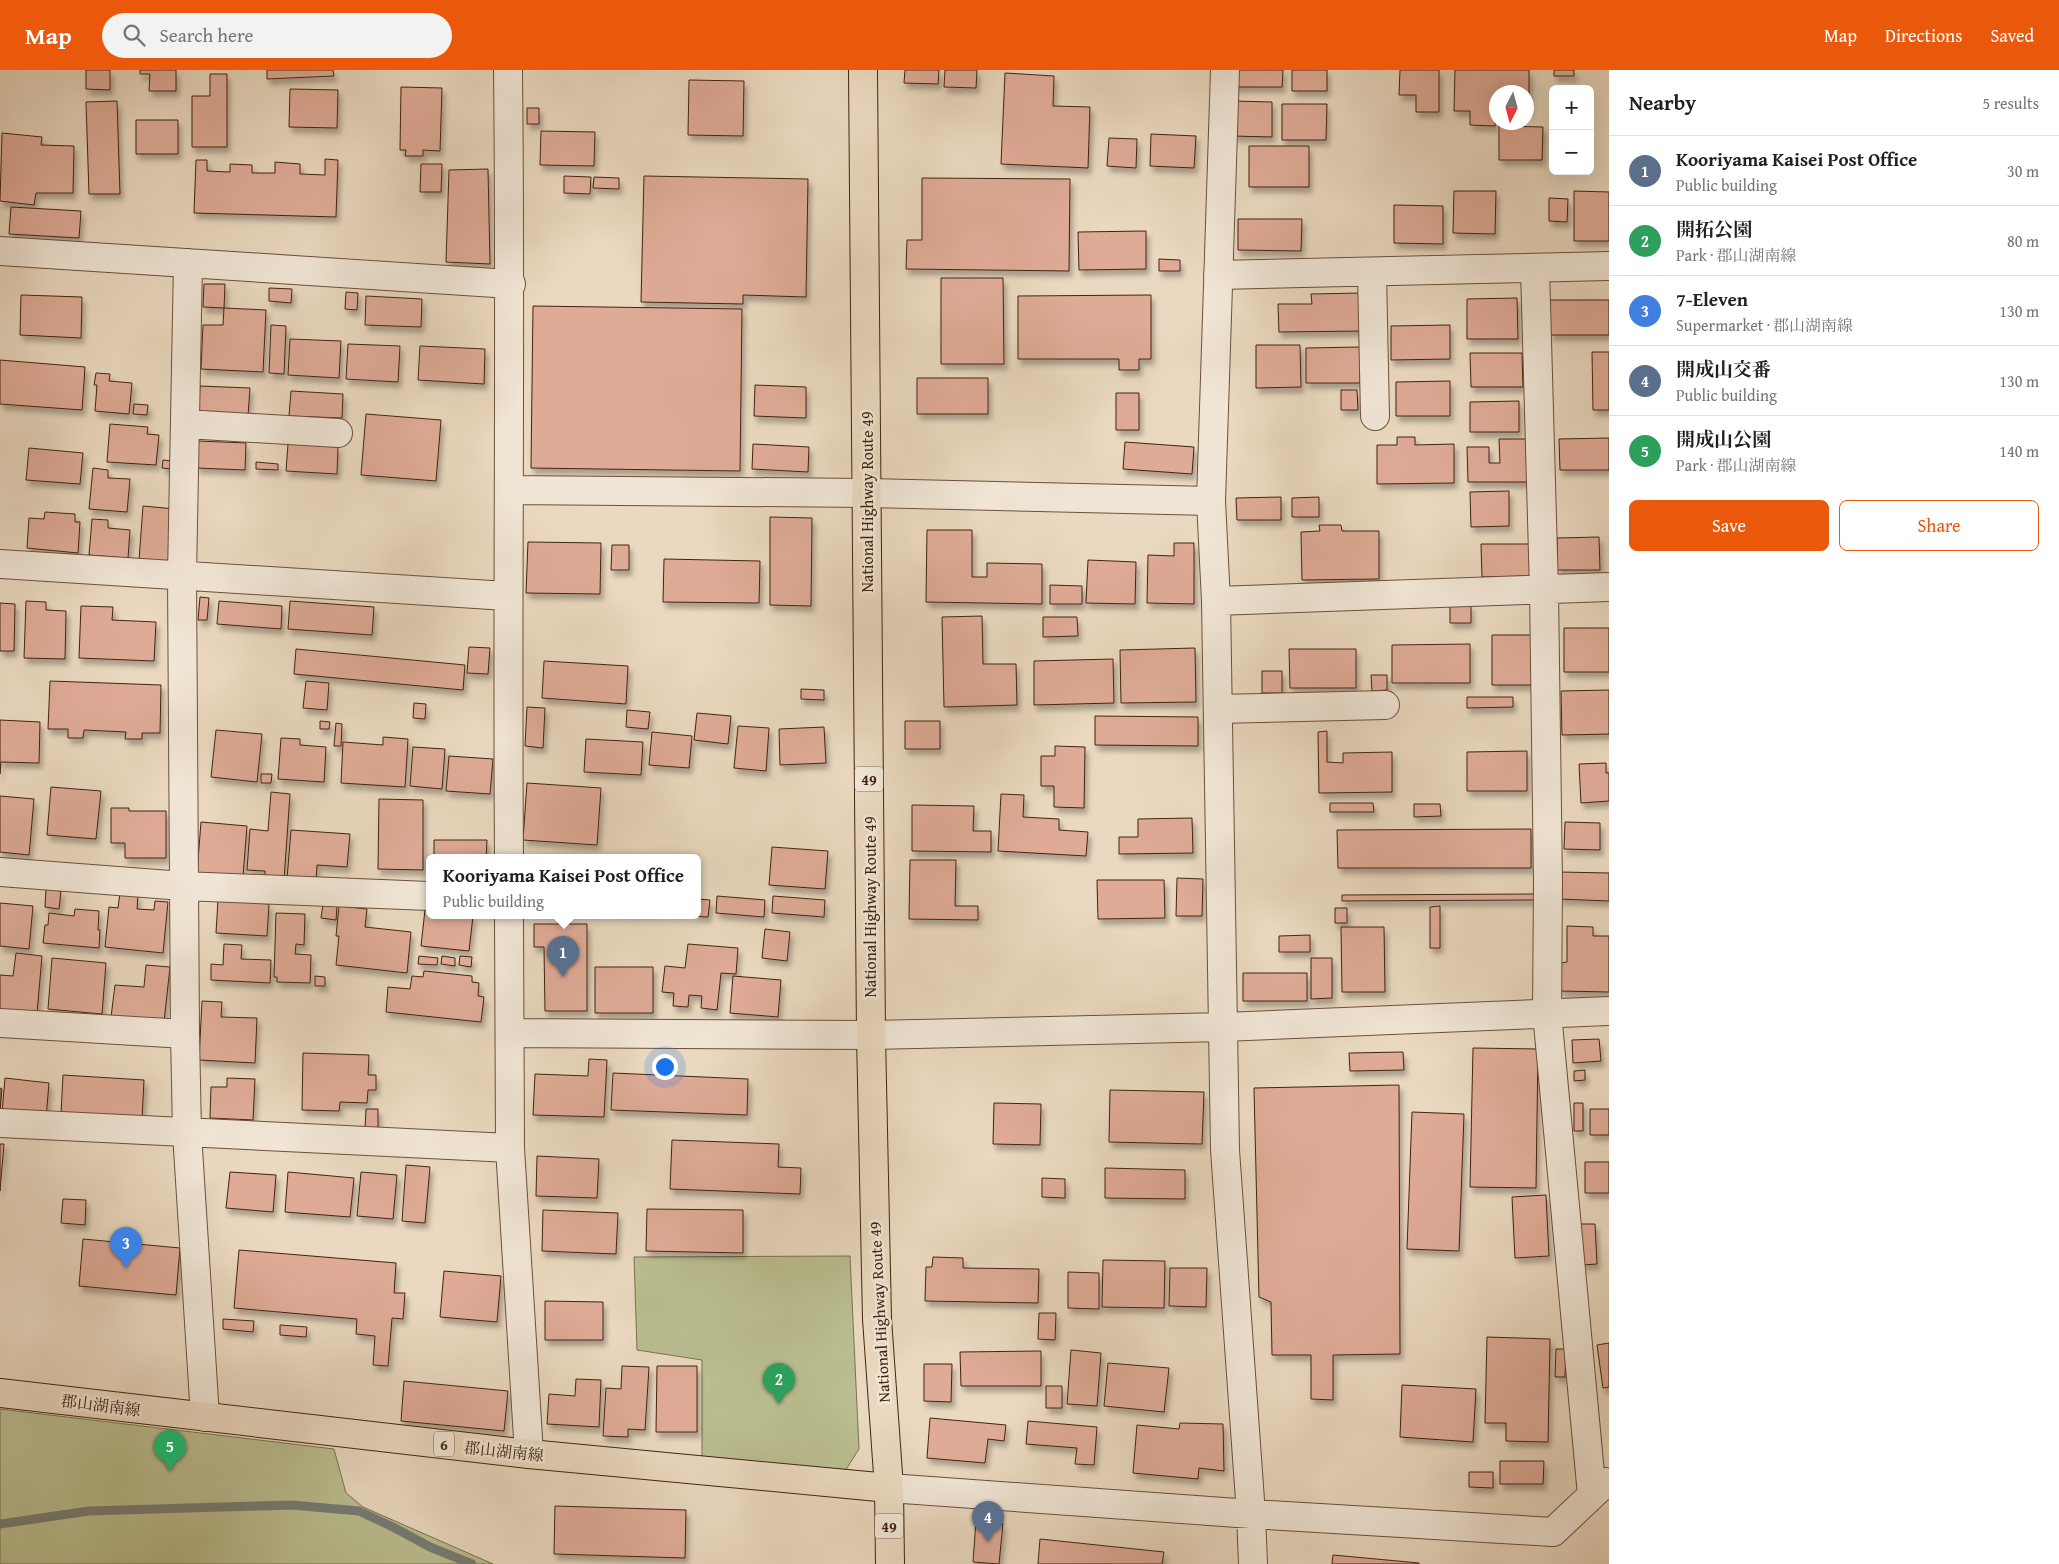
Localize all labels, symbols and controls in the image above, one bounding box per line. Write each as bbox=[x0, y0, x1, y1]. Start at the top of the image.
search box bbox=[102, 13, 452, 58]
text: Map bbox=[25, 18, 72, 53]
icon: search bbox=[120, 21, 148, 49]
text: Search here bbox=[160, 21, 253, 49]
text: Map bbox=[1824, 22, 1857, 49]
text: Directions bbox=[1885, 22, 1962, 49]
text: Saved bbox=[1990, 22, 2034, 49]
north arrow bbox=[1489, 85, 1534, 130]
map controls bbox=[1549, 85, 1594, 175]
button: + bbox=[1549, 85, 1594, 130]
text: Nearby bbox=[1629, 87, 1696, 118]
text: 5 results bbox=[1982, 91, 2039, 115]
button: − bbox=[1549, 130, 1594, 175]
text: Kooriyama Kaisei Post Office bbox=[1676, 145, 1917, 173]
text: 1 bbox=[1641, 159, 1649, 183]
text: 30 m bbox=[2007, 159, 2039, 183]
text: Public building bbox=[1676, 173, 1777, 197]
text: 開拓公園 bbox=[1676, 215, 1752, 243]
text: 2 bbox=[1641, 229, 1649, 253]
text: 80 m bbox=[2007, 229, 2039, 253]
text: Park · 郡山湖南線 bbox=[1676, 243, 1797, 267]
text: 7-Eleven bbox=[1676, 285, 1748, 313]
text: 3 bbox=[1641, 299, 1649, 323]
text: 130 m bbox=[1999, 299, 2039, 323]
text: Supermarket · 郡山湖南線 bbox=[1676, 313, 1853, 337]
text: 開成山交番 bbox=[1676, 355, 1771, 383]
text: 4 bbox=[1641, 369, 1649, 393]
text: 130 m bbox=[1999, 369, 2039, 393]
text: Public building bbox=[1676, 383, 1777, 407]
street label: National Highway Route 49 bbox=[855, 411, 879, 593]
text: 開成山公園 bbox=[1676, 425, 1771, 453]
text: 5 bbox=[1641, 439, 1649, 463]
text: 140 m bbox=[1999, 439, 2039, 463]
text: Park · 郡山湖南線 bbox=[1676, 453, 1797, 477]
button: Save bbox=[1629, 500, 1829, 551]
button: Share bbox=[1839, 500, 2039, 551]
road number: 49 bbox=[855, 766, 883, 792]
street label: National Highway Route 49 bbox=[858, 816, 882, 998]
popup bbox=[426, 854, 701, 919]
text: Kooriyama Kaisei Post Office bbox=[443, 861, 684, 889]
text: Public building bbox=[443, 889, 544, 913]
pin: 1 bbox=[547, 936, 579, 977]
your location bbox=[652, 1054, 678, 1080]
street label: National Highway Route 49 bbox=[862, 1221, 896, 1403]
pin: 3 bbox=[110, 1227, 142, 1268]
pin: 2 bbox=[763, 1363, 795, 1404]
street label: 郡山湖南線 bbox=[60, 1388, 142, 1422]
pin: 5 bbox=[154, 1430, 186, 1471]
road number: 6 bbox=[434, 1432, 454, 1456]
street label: 郡山湖南線 bbox=[463, 1435, 545, 1467]
pin: 4 bbox=[972, 1501, 1004, 1542]
road number: 49 bbox=[875, 1514, 903, 1538]

